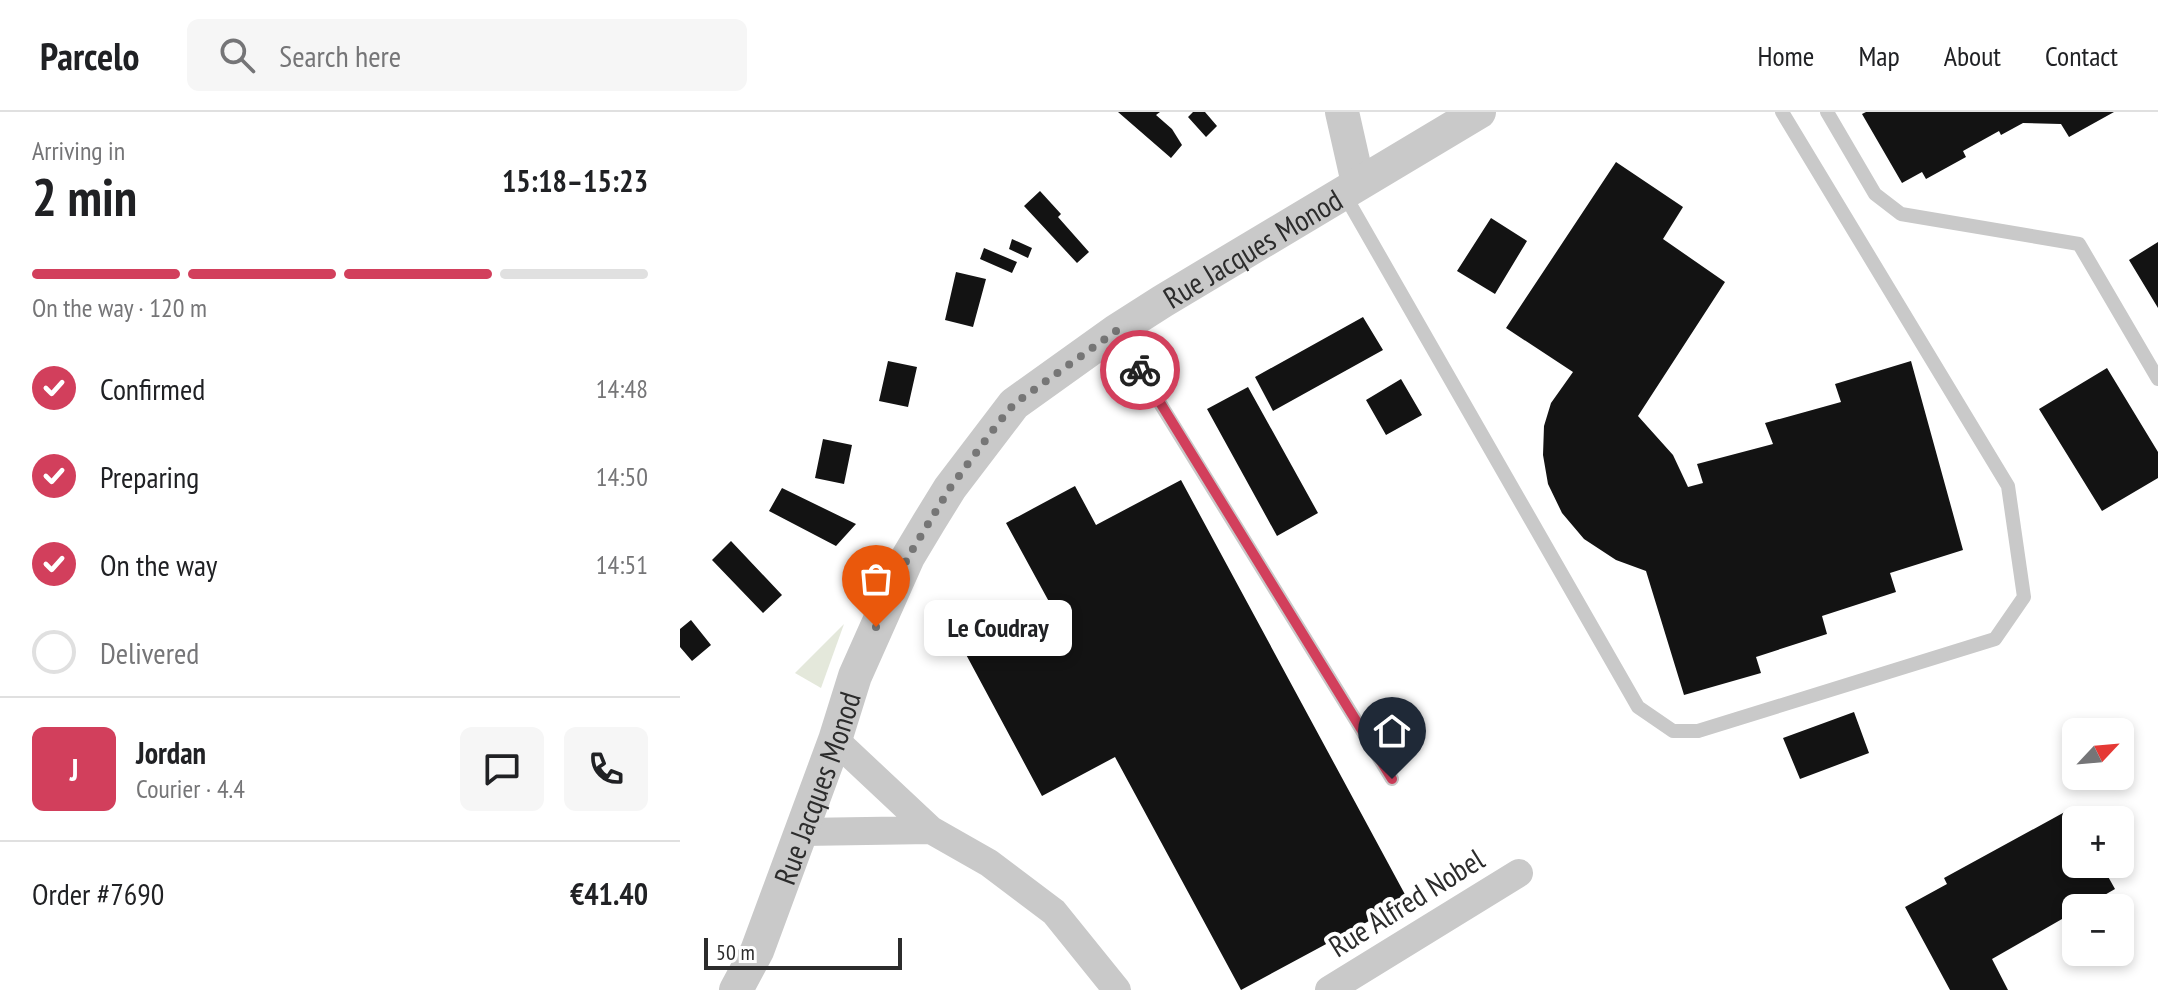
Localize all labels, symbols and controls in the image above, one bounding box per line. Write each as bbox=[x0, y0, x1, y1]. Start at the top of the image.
search box bbox=[187, 19, 747, 91]
text: Parcelo bbox=[40, 31, 139, 80]
icon: search bbox=[215, 33, 259, 77]
text: Search here bbox=[279, 36, 401, 75]
text: Home bbox=[1758, 37, 1814, 74]
text: Map bbox=[1858, 37, 1900, 74]
text: About bbox=[1944, 37, 2001, 74]
text: Contact bbox=[2045, 37, 2118, 74]
text: Arriving in bbox=[32, 134, 125, 167]
text: 15:18–15:23 bbox=[502, 161, 648, 200]
text: 2 min bbox=[32, 163, 137, 230]
street label: Rue Jacques Monod bbox=[1156, 179, 1349, 316]
text: On the way · 120 m bbox=[32, 291, 207, 324]
courier bbox=[1100, 330, 1180, 410]
icon: bike bbox=[1118, 348, 1162, 392]
icon: check bbox=[32, 366, 76, 410]
text: Confirmed bbox=[100, 369, 205, 408]
text: 14:48 bbox=[596, 372, 648, 405]
icon: check bbox=[32, 454, 76, 498]
text: Preparing bbox=[100, 457, 199, 496]
text: 14:50 bbox=[596, 460, 648, 493]
icon: check bbox=[32, 542, 76, 586]
text: On the way bbox=[100, 545, 217, 584]
pin bbox=[842, 545, 910, 627]
text: 14:51 bbox=[596, 548, 648, 581]
icon: bag bbox=[854, 557, 898, 601]
callout: Le Coudray bbox=[924, 599, 1072, 655]
text: Le Coudray bbox=[947, 611, 1049, 644]
text: Delivered bbox=[100, 633, 199, 672]
street label: Rue Jacques Monod bbox=[764, 687, 868, 889]
pin bbox=[1358, 697, 1426, 779]
icon: home bbox=[1370, 709, 1414, 753]
north arrow bbox=[2062, 718, 2134, 790]
map controls bbox=[2062, 718, 2134, 966]
button: chat bbox=[460, 727, 544, 811]
button: phone bbox=[564, 727, 648, 811]
text: Jordan bbox=[136, 733, 206, 772]
text: J bbox=[70, 750, 78, 789]
text: Courier · 4.4 bbox=[136, 772, 245, 805]
button: + bbox=[2062, 806, 2134, 878]
street label: Rue Alfred Nobel bbox=[1321, 839, 1491, 965]
text: Order #7690 bbox=[32, 874, 164, 913]
text: €41.40 bbox=[570, 874, 648, 913]
button: − bbox=[2062, 894, 2134, 966]
scale bar bbox=[704, 934, 902, 970]
text: 50 m bbox=[716, 938, 755, 966]

